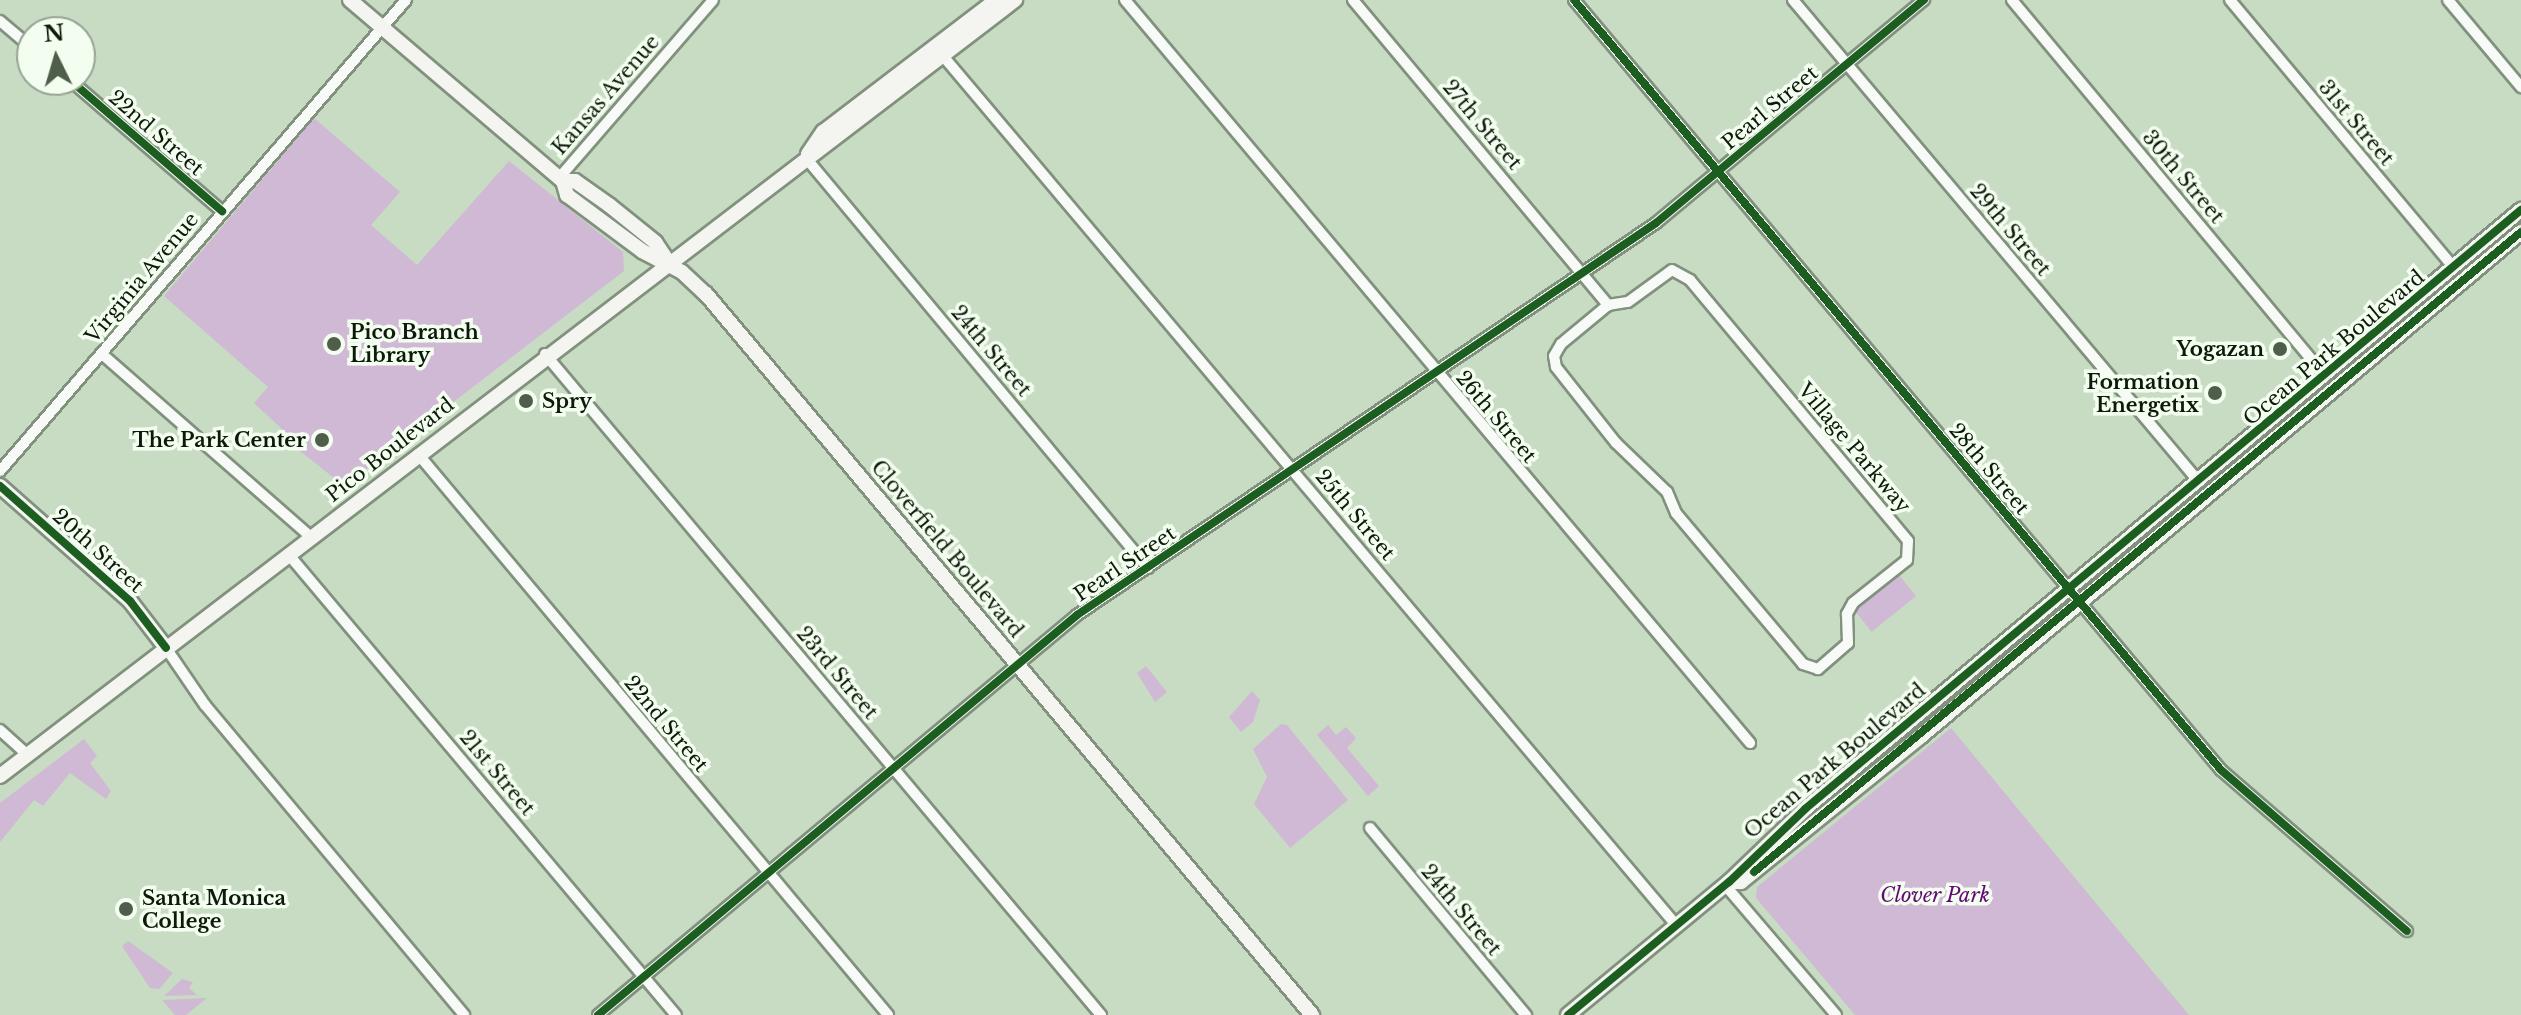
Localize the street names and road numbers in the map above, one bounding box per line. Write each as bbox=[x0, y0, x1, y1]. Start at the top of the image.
street label: Kansas Avenue bbox=[547, 30, 665, 160]
street label: Pearl Street bbox=[1717, 61, 1823, 155]
street label: 27th Street bbox=[1438, 75, 1526, 175]
street label: 31st Street bbox=[2313, 76, 2399, 170]
street label: 22nd Street bbox=[104, 85, 208, 181]
street label: 30th Street bbox=[2137, 126, 2229, 228]
street label: 29th Street bbox=[1965, 179, 2055, 281]
street label: Virginia Avenue bbox=[80, 207, 204, 349]
street label: Ocean Park Boulevard bbox=[2238, 265, 2430, 431]
street label: 24th Street bbox=[946, 301, 1036, 401]
street label: 26th Street bbox=[1451, 366, 1541, 468]
street label: Village Parkway bbox=[1793, 378, 1915, 518]
street label: Pico Boulevard bbox=[321, 393, 459, 507]
street label: 28th Street bbox=[1944, 419, 2034, 519]
street label: Cloverfield Boulevard bbox=[866, 456, 1028, 642]
street label: 25th Street bbox=[1310, 465, 1400, 565]
street label: 20th Street bbox=[48, 504, 148, 598]
street label: Pearl Street bbox=[1070, 521, 1180, 607]
street label: 23rd Street bbox=[791, 622, 883, 724]
street label: 22nd Street bbox=[619, 671, 713, 777]
street label: Ocean Park Boulevard bbox=[1739, 678, 1931, 844]
street label: 21st Street bbox=[454, 726, 540, 820]
street label: 24th Street bbox=[1416, 860, 1506, 960]

